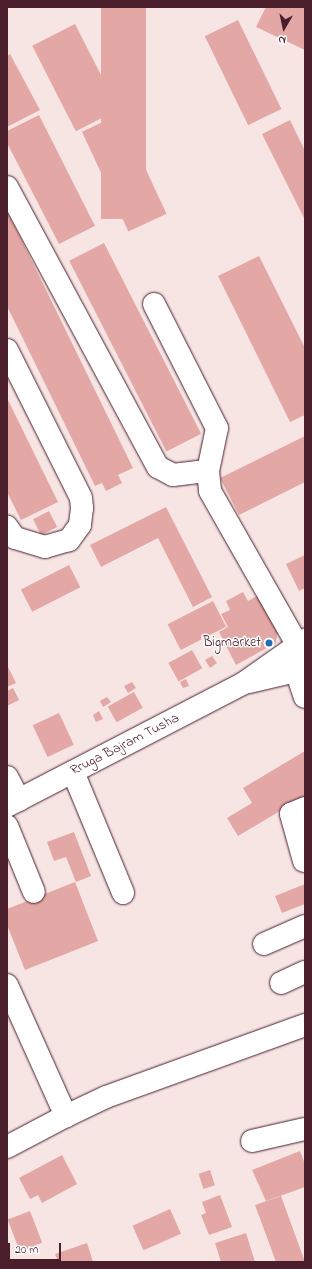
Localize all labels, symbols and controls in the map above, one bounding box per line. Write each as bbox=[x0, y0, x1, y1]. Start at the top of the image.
north arrow bbox=[264, 8, 304, 48]
text: N bbox=[277, 31, 287, 48]
place label: Bigmarket bbox=[203, 635, 261, 651]
marker: Bigmarket bbox=[264, 638, 274, 648]
street label: Rruga Bajram Tusha bbox=[68, 710, 182, 780]
scale bar bbox=[10, 1235, 63, 1261]
text: 20 m bbox=[15, 1241, 38, 1259]

